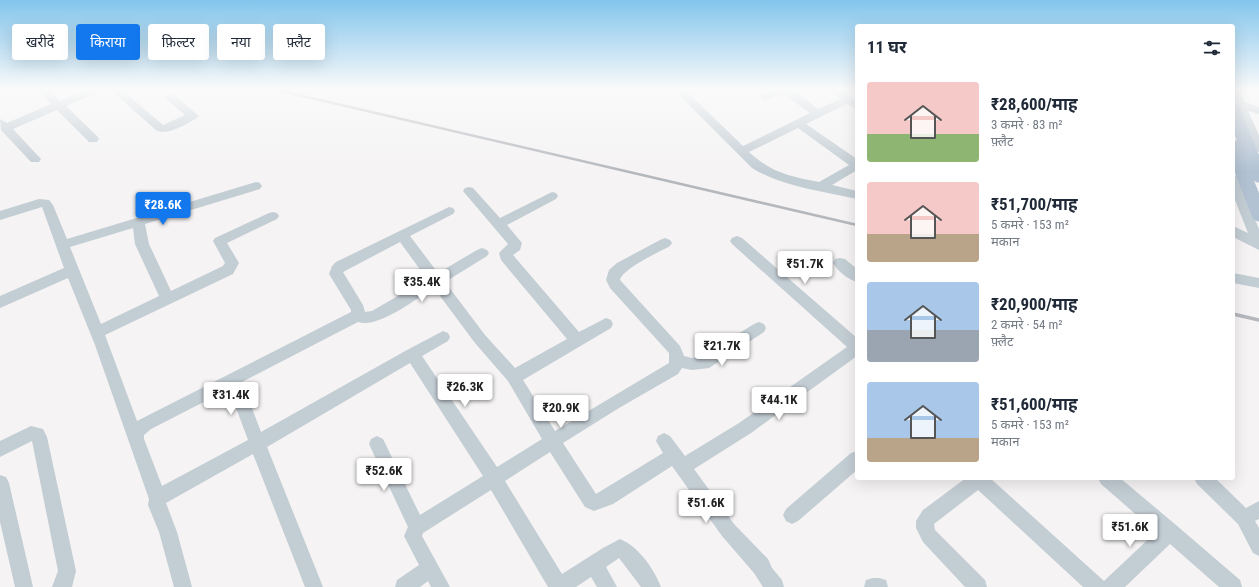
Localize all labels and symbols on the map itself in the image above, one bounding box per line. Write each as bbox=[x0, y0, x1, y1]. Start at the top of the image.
pin: ₹28.6K bbox=[130, 192, 196, 226]
pin: ₹51.7K bbox=[772, 251, 838, 285]
pin: ₹35.4K bbox=[389, 269, 455, 303]
pin: ₹21.7K bbox=[689, 333, 755, 367]
pin: ₹26.3K bbox=[432, 374, 498, 408]
pin: ₹31.4K bbox=[198, 382, 264, 416]
pin: ₹44.1K bbox=[746, 387, 812, 421]
pin: ₹20.9K bbox=[528, 395, 594, 429]
pin: ₹52.6K bbox=[351, 458, 417, 492]
pin: ₹51.6K bbox=[673, 490, 739, 524]
pin: ₹51.6K bbox=[1097, 514, 1163, 548]

